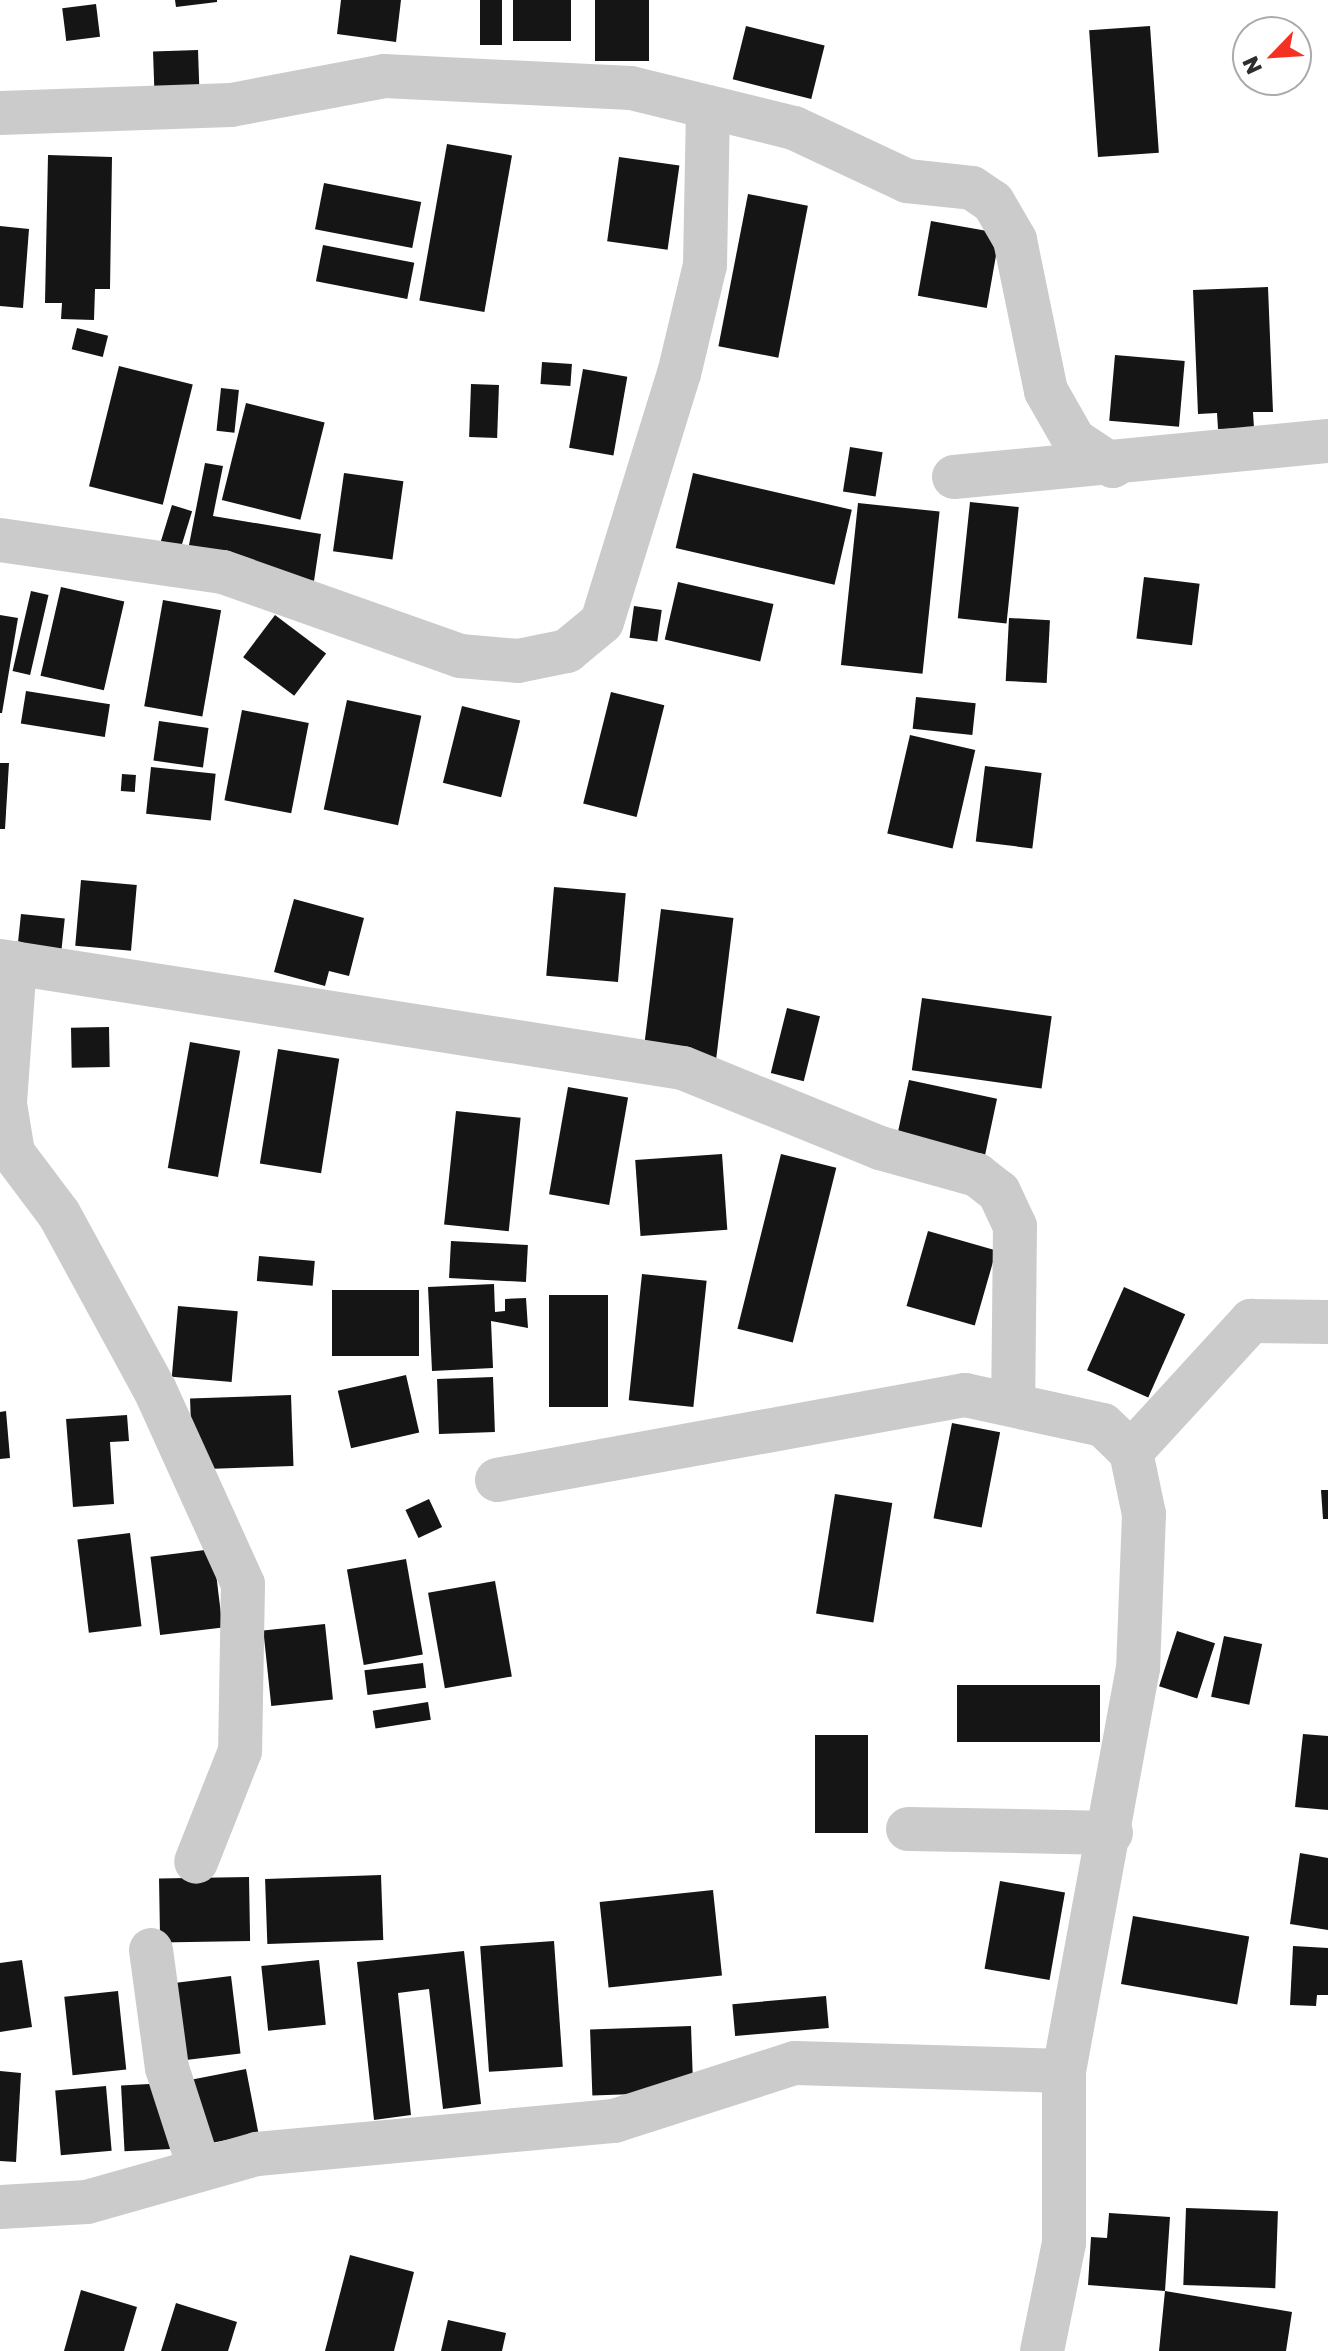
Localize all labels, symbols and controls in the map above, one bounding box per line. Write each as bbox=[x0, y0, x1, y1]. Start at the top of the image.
north arrow bbox=[1232, 16, 1312, 96]
text: N bbox=[1236, 52, 1267, 79]

